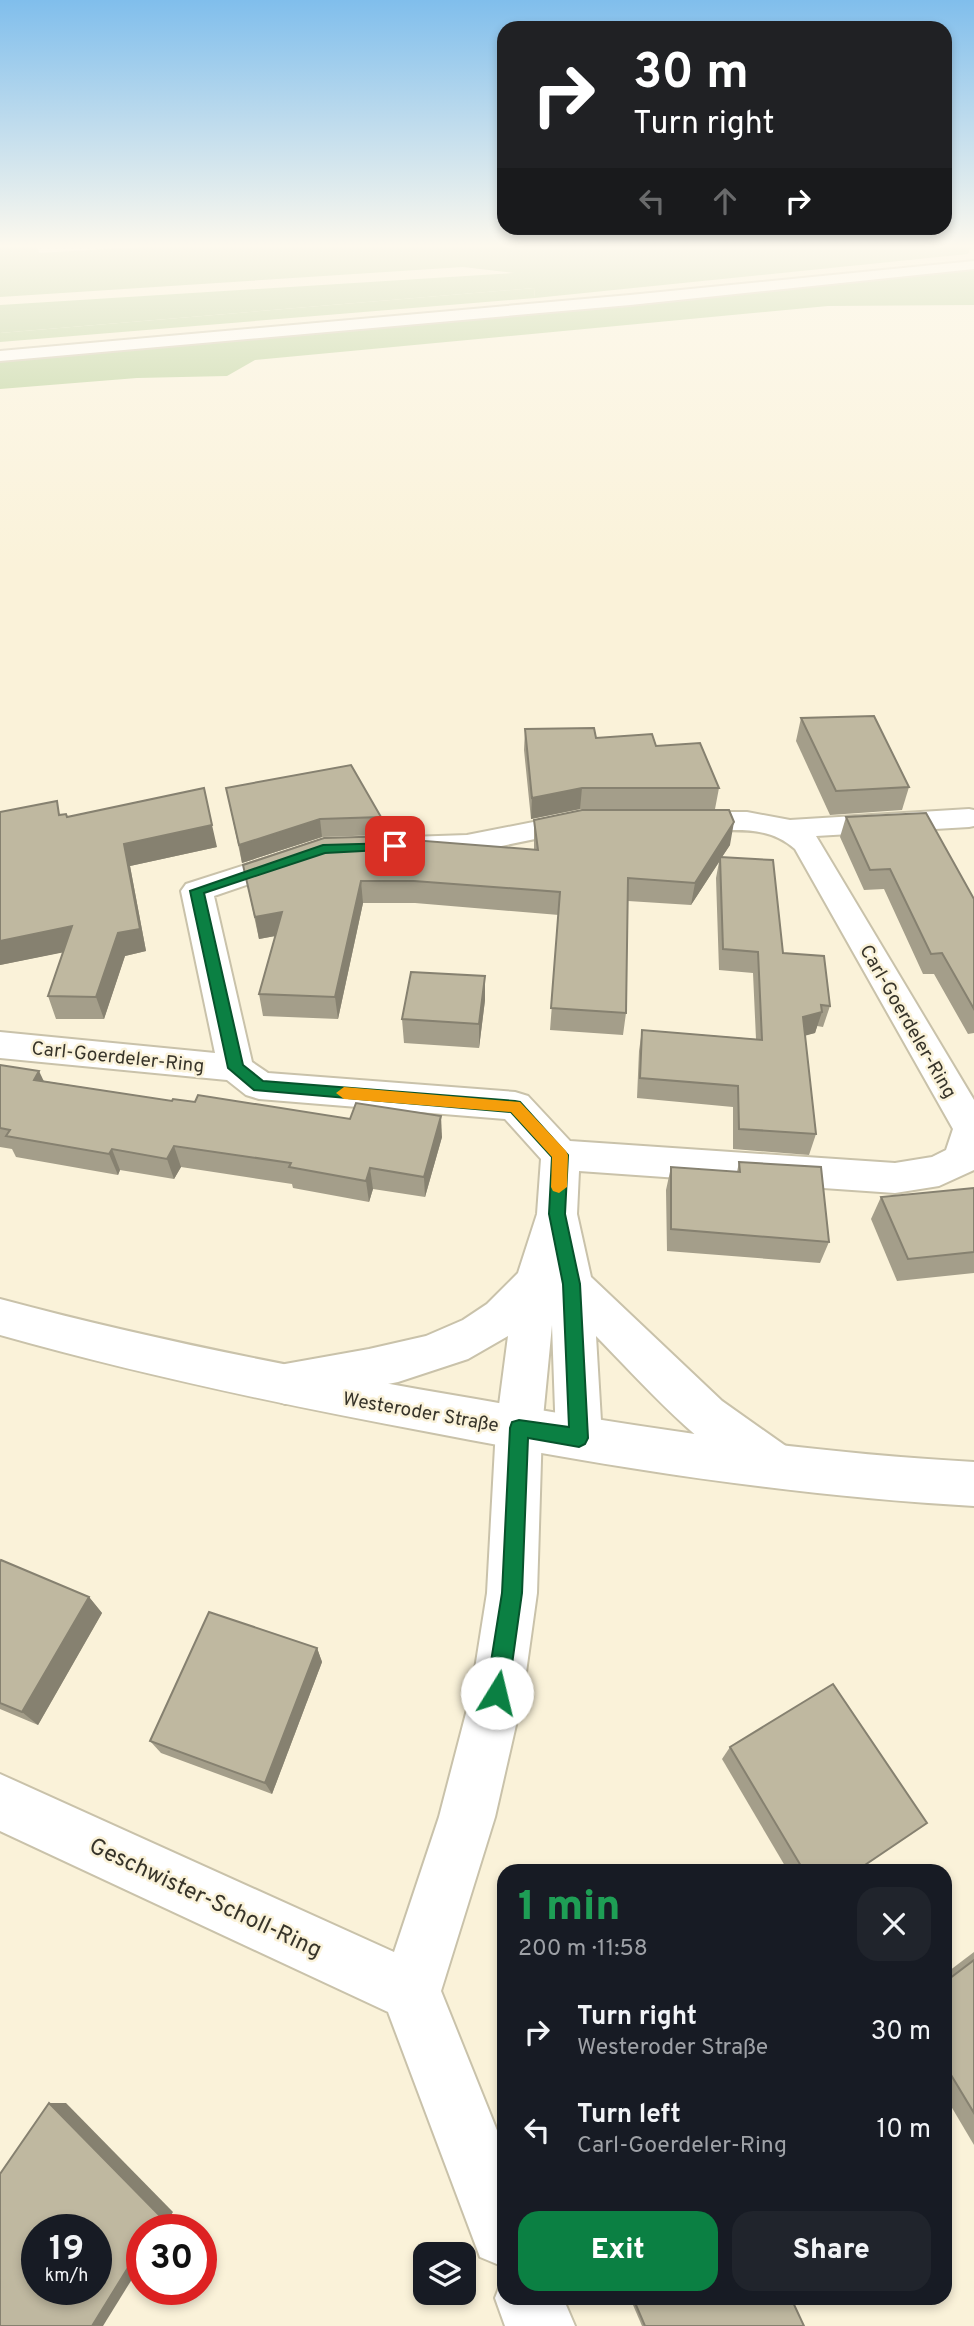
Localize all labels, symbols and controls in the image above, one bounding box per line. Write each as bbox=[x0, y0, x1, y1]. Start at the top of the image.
text: 30 m bbox=[633, 44, 749, 106]
icon: right bbox=[518, 49, 609, 140]
text: Turn right bbox=[633, 105, 775, 145]
icon: left bbox=[633, 182, 671, 220]
icon: ahead bbox=[706, 182, 744, 220]
icon: right bbox=[779, 182, 817, 220]
pin bbox=[365, 816, 425, 876]
icon: arrive bbox=[376, 827, 414, 865]
street label: Carl-Goerdeler-Ring bbox=[853, 941, 961, 1103]
street label: Carl-Goerdeler-Ring bbox=[30, 1037, 205, 1079]
street label: Westeroder Straße bbox=[341, 1387, 500, 1438]
position arrow bbox=[460, 1656, 534, 1730]
street label: Geschwister-Scholl-Ring bbox=[84, 1833, 326, 1966]
text: 1 min bbox=[518, 1882, 621, 1935]
button: close bbox=[857, 1887, 931, 1961]
text: 200 m · 11:58 bbox=[518, 1935, 648, 1964]
text: Turn right bbox=[577, 2001, 697, 2034]
icon: right bbox=[518, 2013, 556, 2051]
text: 30 m bbox=[871, 2016, 931, 2049]
text: Westeroder Straße bbox=[577, 2034, 768, 2063]
text: Turn left bbox=[577, 2099, 681, 2132]
icon: left bbox=[518, 2111, 556, 2149]
text: 10 m bbox=[876, 2114, 931, 2147]
text: Carl-Goerdeler-Ring bbox=[577, 2132, 787, 2161]
button: Exit bbox=[518, 2211, 718, 2291]
button: Share bbox=[732, 2211, 931, 2291]
speed limit sign: 30 bbox=[126, 2214, 217, 2305]
text: 19 bbox=[49, 2228, 84, 2272]
map controls bbox=[413, 2242, 476, 2305]
button: layers bbox=[413, 2242, 476, 2305]
text: km/h bbox=[45, 2265, 88, 2288]

